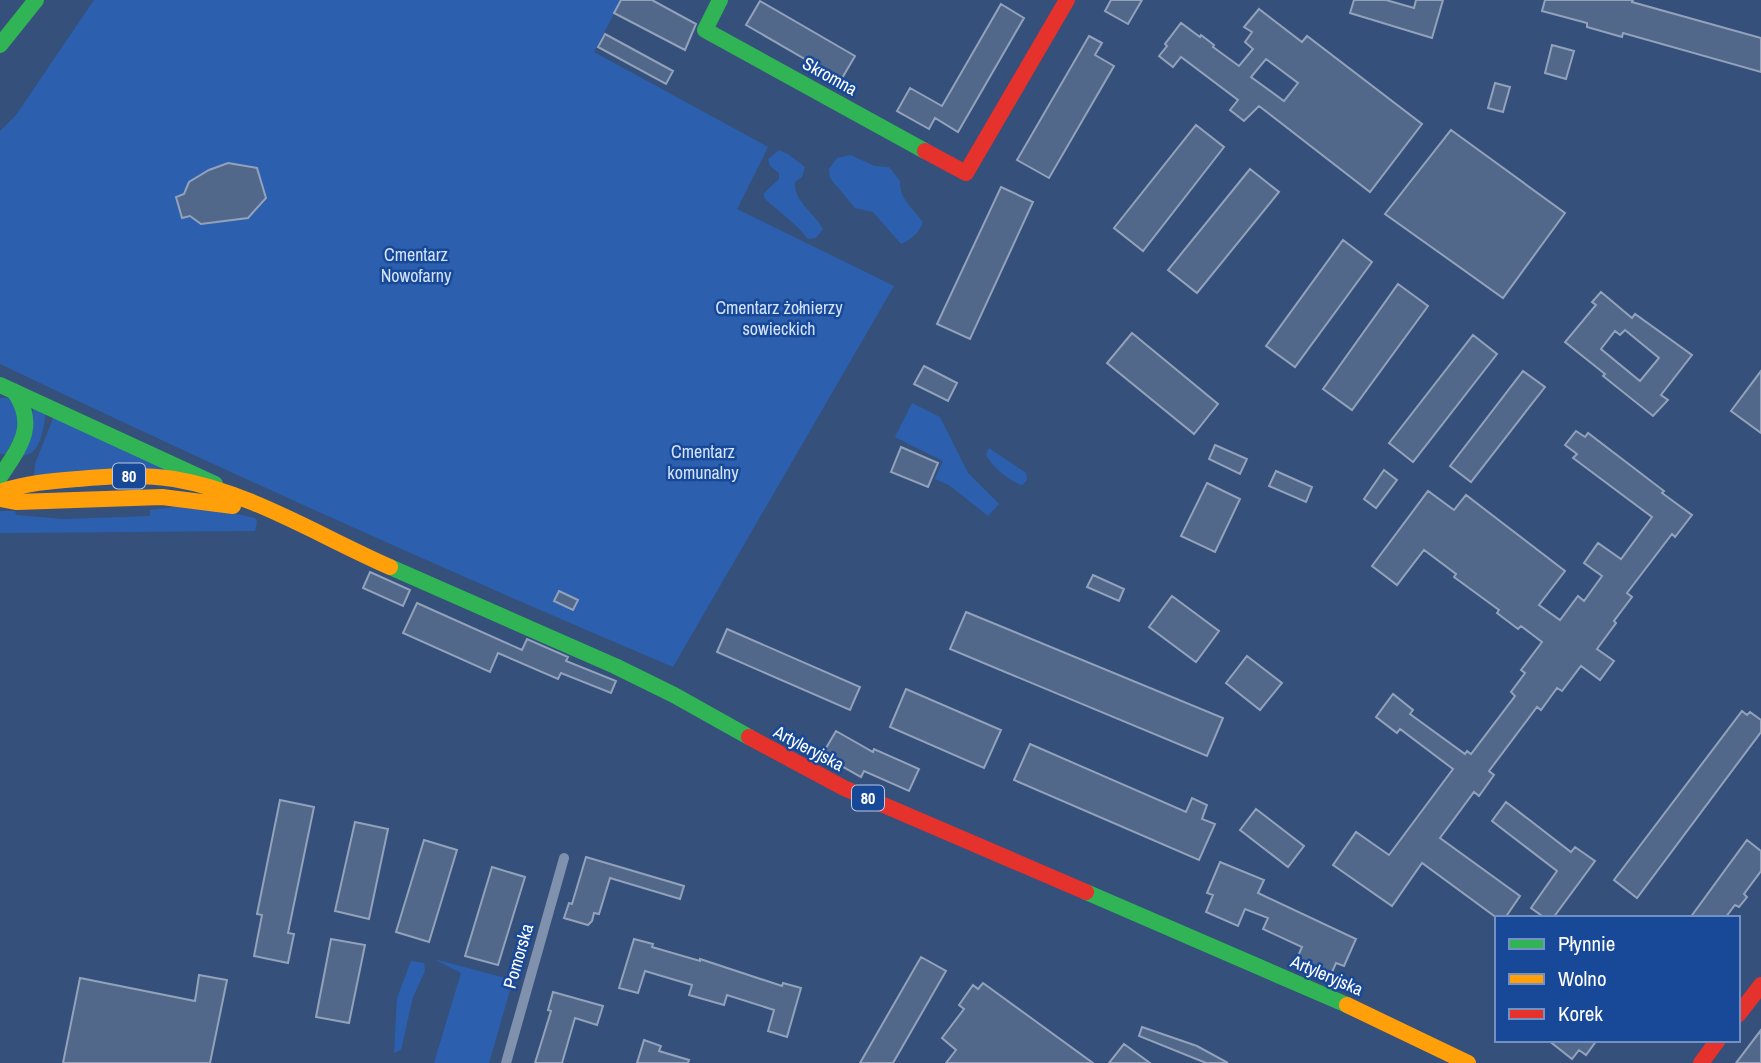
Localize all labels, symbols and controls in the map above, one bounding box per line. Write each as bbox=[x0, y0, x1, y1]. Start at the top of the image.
street label: Skromna bbox=[798, 51, 862, 101]
park label: Cmentarz Nowofarny bbox=[381, 242, 452, 288]
park label: Cmentarz żołnierzy sowieckich bbox=[715, 295, 843, 341]
park label: Cmentarz komunalny bbox=[667, 439, 739, 485]
road number: 80 bbox=[113, 463, 145, 489]
street label: Artyleryjska bbox=[769, 719, 849, 777]
road number: 80 bbox=[852, 786, 884, 810]
legend bbox=[1495, 916, 1740, 1042]
street label: Pomorska bbox=[497, 921, 539, 991]
text: Płynnie bbox=[1558, 929, 1615, 958]
street label: Artyleryjska bbox=[1286, 948, 1367, 1001]
text: Wolno bbox=[1558, 964, 1607, 993]
text: Korek bbox=[1558, 999, 1603, 1028]

